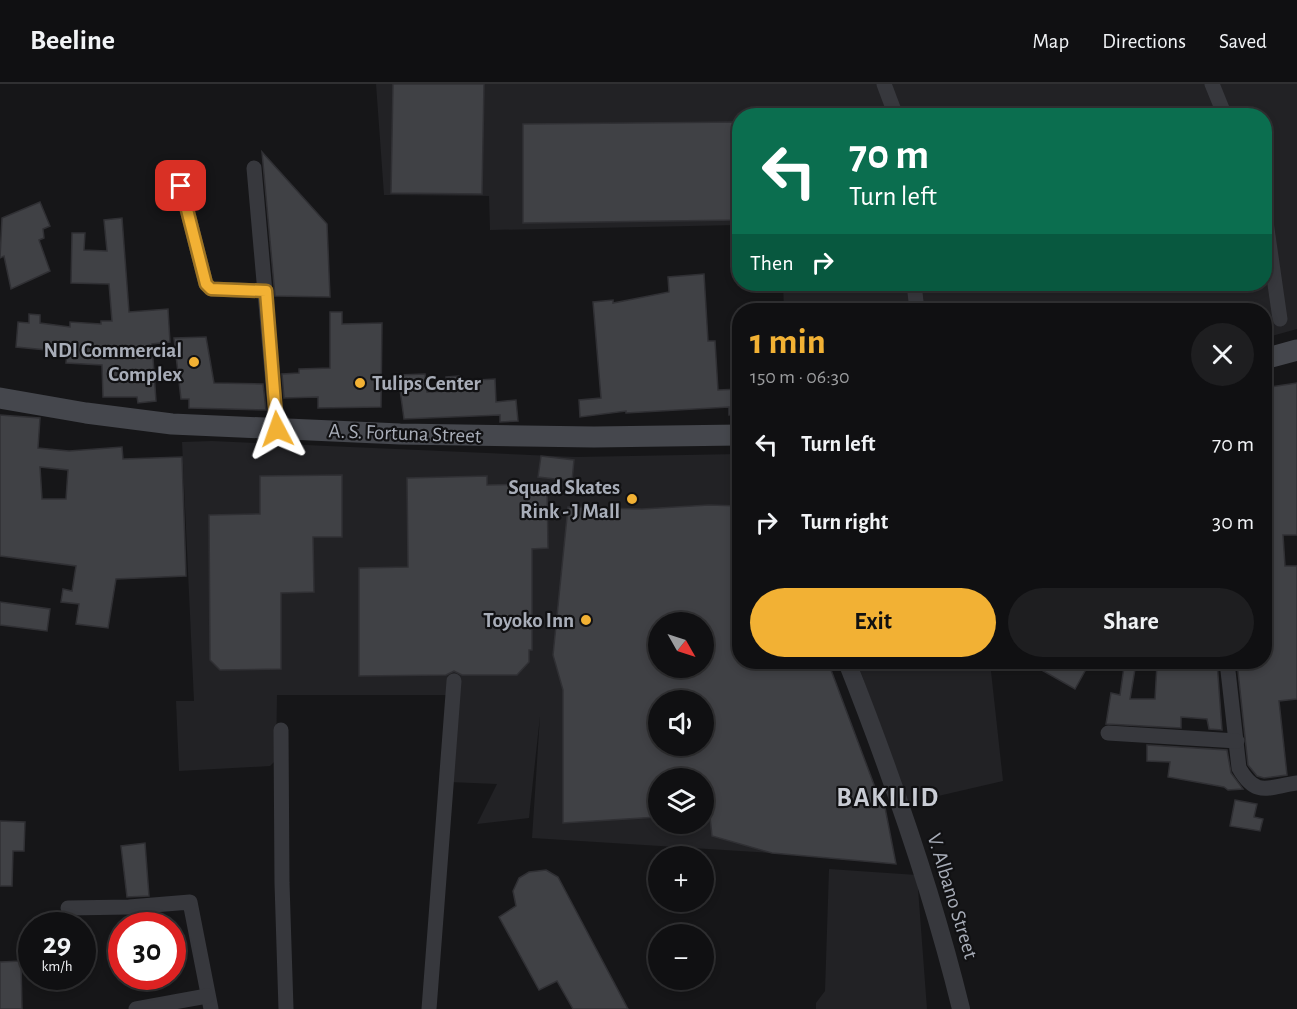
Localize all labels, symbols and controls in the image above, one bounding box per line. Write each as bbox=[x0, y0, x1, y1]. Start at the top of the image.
text: Beeline bbox=[30, 27, 115, 55]
text: Map bbox=[1033, 31, 1069, 52]
text: Directions bbox=[1102, 31, 1186, 52]
text: Saved bbox=[1219, 31, 1267, 52]
icon: left bbox=[750, 132, 828, 210]
text: 70 m bbox=[849, 134, 929, 176]
pin bbox=[155, 160, 206, 211]
icon: arrive bbox=[164, 169, 197, 202]
text: Turn left bbox=[849, 183, 937, 210]
icon: right bbox=[806, 246, 839, 279]
text: Then bbox=[750, 252, 794, 274]
button: close bbox=[1191, 323, 1254, 386]
text: 1 min bbox=[750, 324, 826, 360]
place label: NDI Commercial Complex bbox=[43, 340, 182, 385]
marker: NDI Commercial Complex bbox=[187, 355, 201, 369]
text: 150 m · 06:30 bbox=[750, 367, 850, 387]
place label: Tulips Center bbox=[372, 373, 482, 394]
marker: Tulips Center bbox=[353, 376, 367, 390]
position arrow bbox=[245, 397, 309, 461]
street label: A. S. Fortuna Street bbox=[328, 420, 482, 447]
icon: left bbox=[750, 428, 783, 461]
text: Turn left bbox=[801, 433, 875, 455]
text: 70 m bbox=[1212, 433, 1254, 455]
place label: Squad Skates Rink - J Mall bbox=[508, 477, 620, 522]
marker: Squad Skates Rink - J Mall bbox=[625, 492, 639, 506]
icon: right bbox=[750, 506, 783, 539]
text: Turn right bbox=[801, 511, 888, 533]
text: 30 m bbox=[1212, 511, 1254, 533]
button: Exit bbox=[750, 588, 996, 657]
button: Share bbox=[1008, 588, 1254, 657]
place label: Toyoko Inn bbox=[483, 610, 574, 631]
north arrow bbox=[648, 612, 714, 678]
map controls bbox=[648, 612, 714, 990]
marker: Toyoko Inn bbox=[579, 613, 593, 627]
button: sound bbox=[648, 690, 714, 756]
button: layers bbox=[648, 768, 714, 834]
district label: BAKILID bbox=[836, 784, 940, 811]
street label: V. Albano Street bbox=[923, 831, 982, 962]
button: + bbox=[648, 846, 714, 912]
speed limit sign: 30 bbox=[108, 912, 186, 990]
button: − bbox=[648, 924, 714, 990]
text: 29 bbox=[43, 929, 71, 959]
text: km/h bbox=[42, 959, 72, 974]

